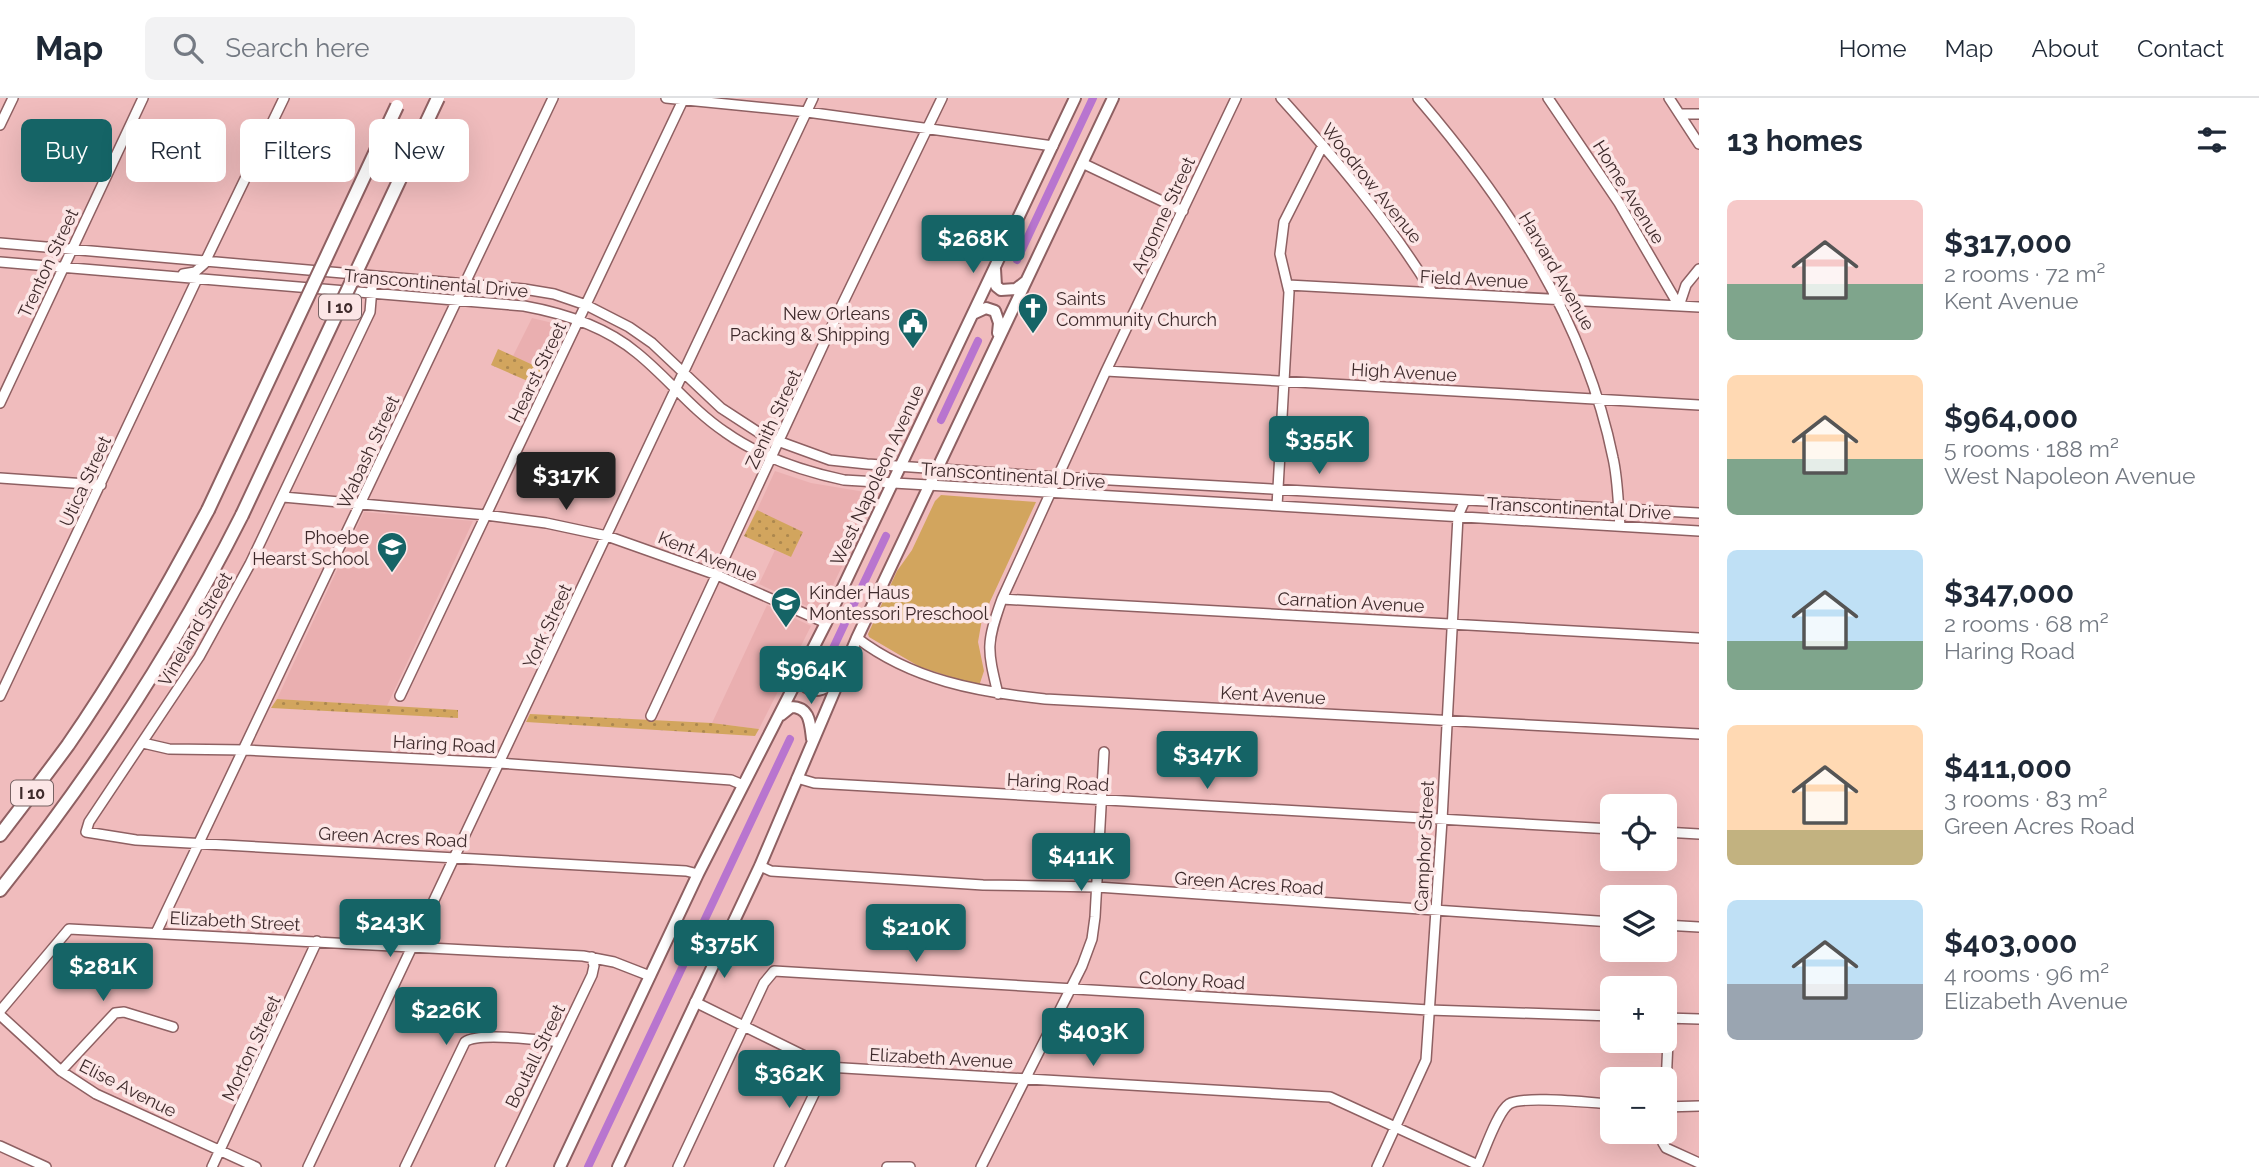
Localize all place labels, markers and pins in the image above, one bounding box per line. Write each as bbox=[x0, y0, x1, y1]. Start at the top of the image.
pin: $268K bbox=[924, 216, 1022, 275]
place label: Saints Community Church bbox=[1056, 288, 1217, 330]
church icon: Saints Community Church bbox=[1016, 291, 1050, 335]
place label: New Orleans Packing & Shipping bbox=[730, 303, 890, 345]
public building icon: New Orleans Packing & Shipping bbox=[896, 306, 930, 350]
pin: $355K bbox=[1270, 416, 1368, 476]
pin: $317K bbox=[517, 452, 615, 512]
place label: Phoebe Hearst School bbox=[252, 527, 369, 569]
school or university icon: Phoebe Hearst School bbox=[375, 530, 409, 574]
place label: Kinder Haus Montessori Preschool bbox=[809, 582, 988, 624]
school or university icon: Kinder Haus Montessori Preschool bbox=[769, 585, 803, 629]
pin: $964K bbox=[762, 646, 860, 706]
pin: $347K bbox=[1158, 732, 1256, 791]
pin: $411K bbox=[1032, 834, 1130, 893]
pin: $243K bbox=[341, 900, 439, 959]
pin: $210K bbox=[867, 904, 965, 964]
pin: $375K bbox=[675, 920, 773, 980]
pin: $281K bbox=[54, 944, 152, 1003]
pin: $226K bbox=[397, 988, 495, 1047]
pin: $403K bbox=[1044, 1009, 1142, 1068]
pin: $362K bbox=[740, 1051, 838, 1110]

